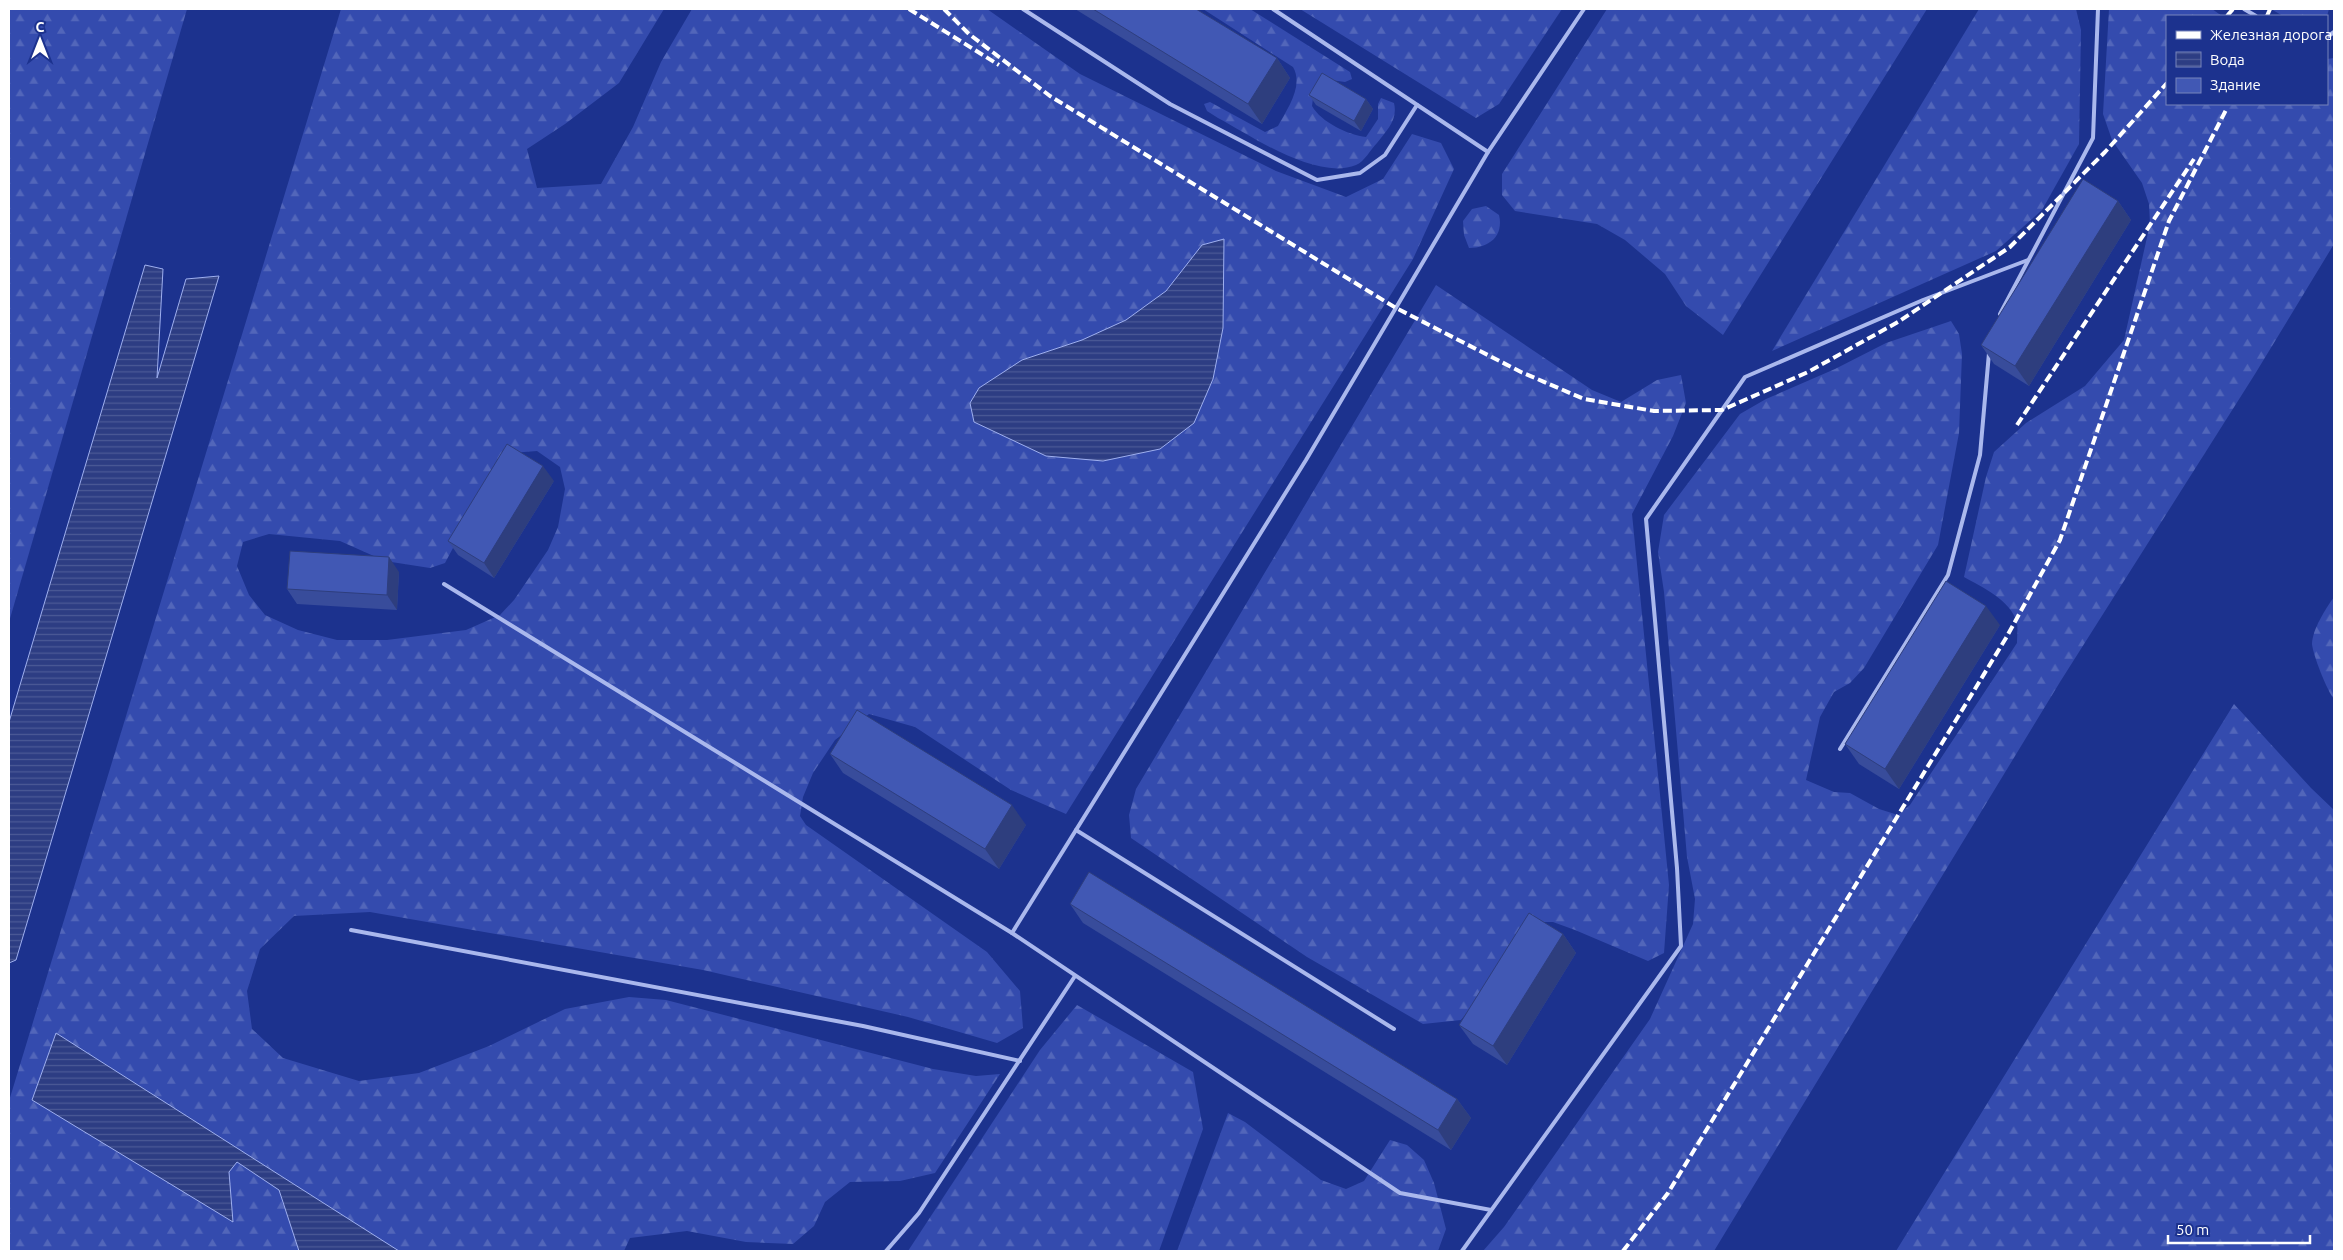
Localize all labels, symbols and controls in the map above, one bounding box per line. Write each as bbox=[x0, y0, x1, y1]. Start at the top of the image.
north arrow bbox=[15, 15, 65, 65]
legend bbox=[2166, 15, 2328, 105]
text: С bbox=[36, 19, 45, 35]
text: Железная дорога bbox=[2210, 26, 2332, 43]
text: Вода bbox=[2210, 51, 2245, 68]
text: Здание bbox=[2210, 76, 2261, 93]
scale bar bbox=[2168, 1212, 2310, 1244]
text: 50 m bbox=[2176, 1221, 2209, 1238]

